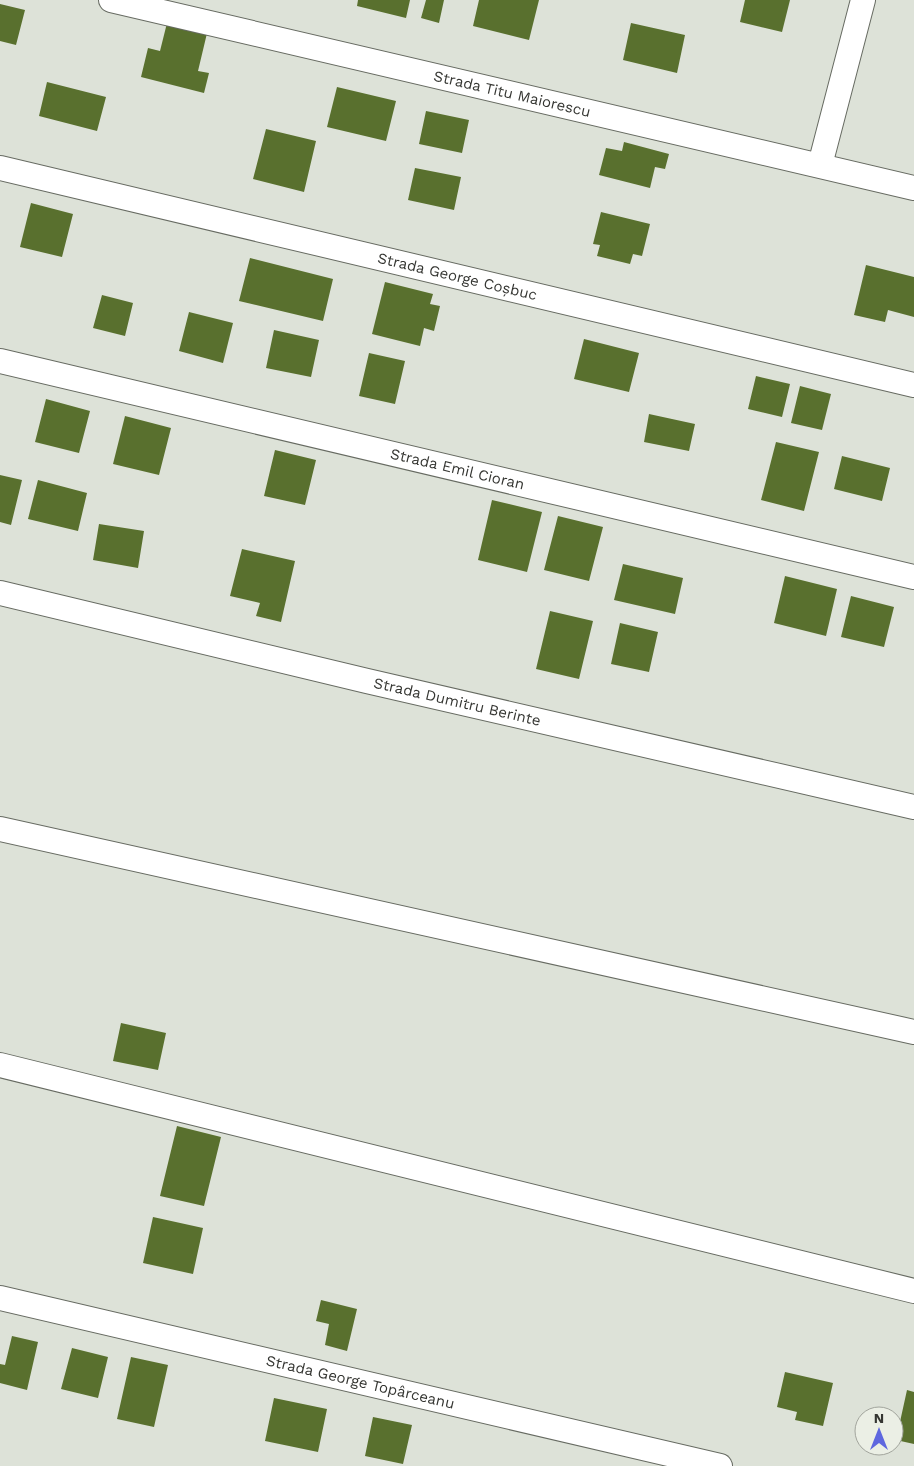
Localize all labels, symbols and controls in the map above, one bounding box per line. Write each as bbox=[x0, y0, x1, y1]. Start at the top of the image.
street label: Strada Titu Maiorescu bbox=[432, 67, 592, 121]
street label: Strada George Coșbuc bbox=[376, 249, 539, 304]
street label: Strada Emil Cioran bbox=[389, 445, 526, 494]
street label: Strada Dumitru Berinte bbox=[372, 674, 543, 730]
street label: Strada George Topârceanu bbox=[264, 1351, 456, 1413]
north arrow bbox=[854, 1406, 904, 1456]
text: N bbox=[874, 1410, 884, 1426]

